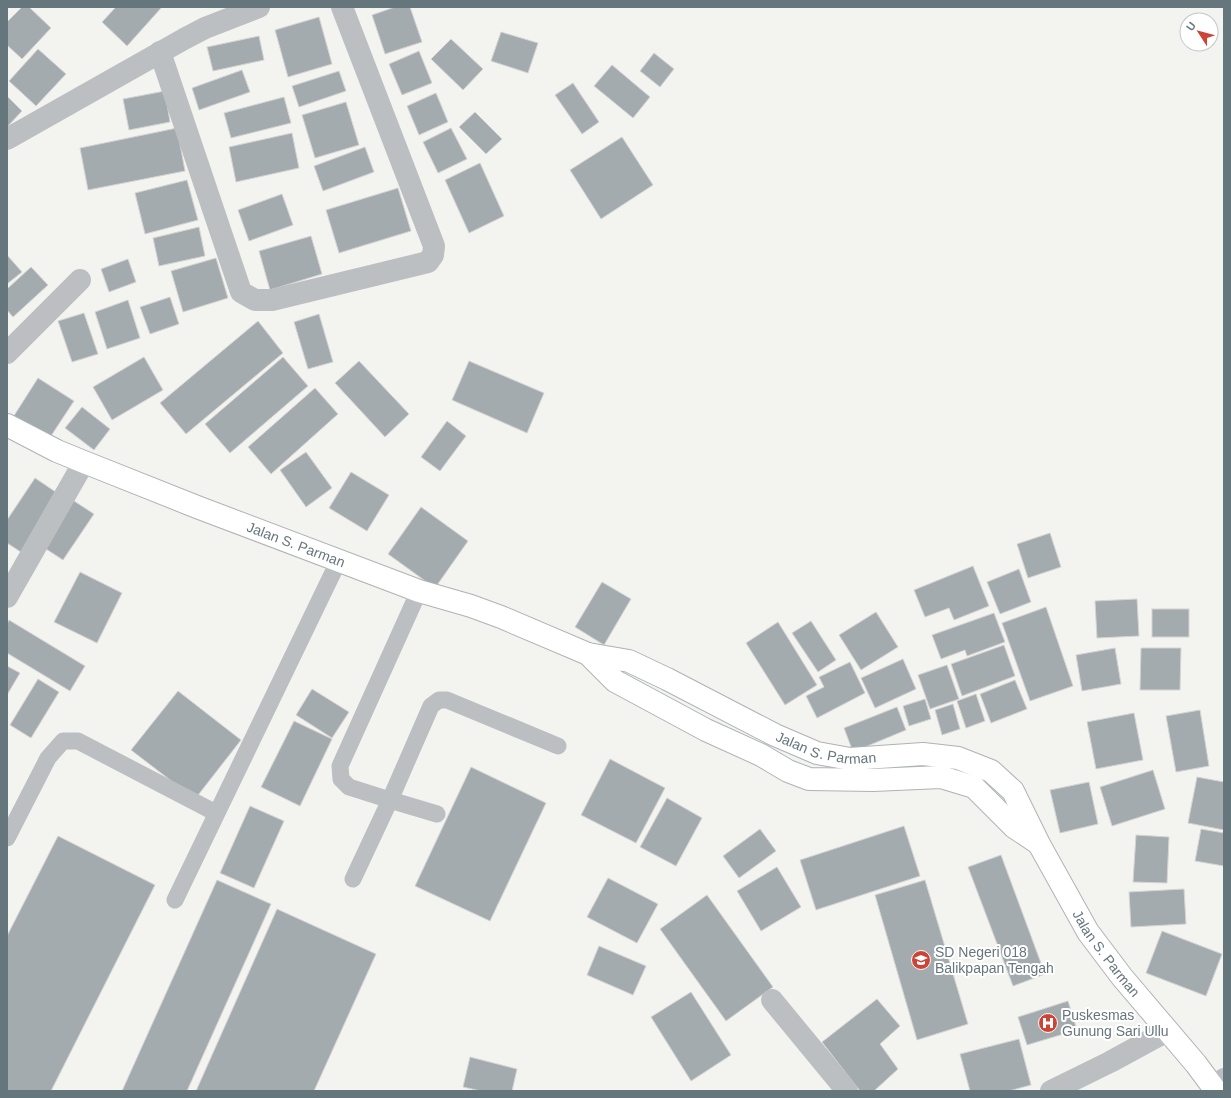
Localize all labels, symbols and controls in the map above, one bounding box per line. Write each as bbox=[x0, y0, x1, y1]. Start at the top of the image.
north arrow bbox=[1179, 12, 1219, 52]
text: U bbox=[1184, 19, 1198, 33]
street label: Jalan S. Parman bbox=[245, 519, 347, 570]
street label: Jalan S. Parman bbox=[773, 728, 877, 767]
street label: Jalan S. Parman bbox=[1069, 907, 1143, 1000]
place label: SD Negeri 018 Balikpapan Tengah bbox=[935, 944, 1054, 976]
school or university icon: SD Negeri 018 Balikpapan Tengah bbox=[910, 949, 932, 971]
place label: Puskesmas Gunung Sari Ullu bbox=[1062, 1007, 1169, 1039]
hospital icon: Puskesmas Gunung Sari Ullu bbox=[1037, 1012, 1059, 1034]

